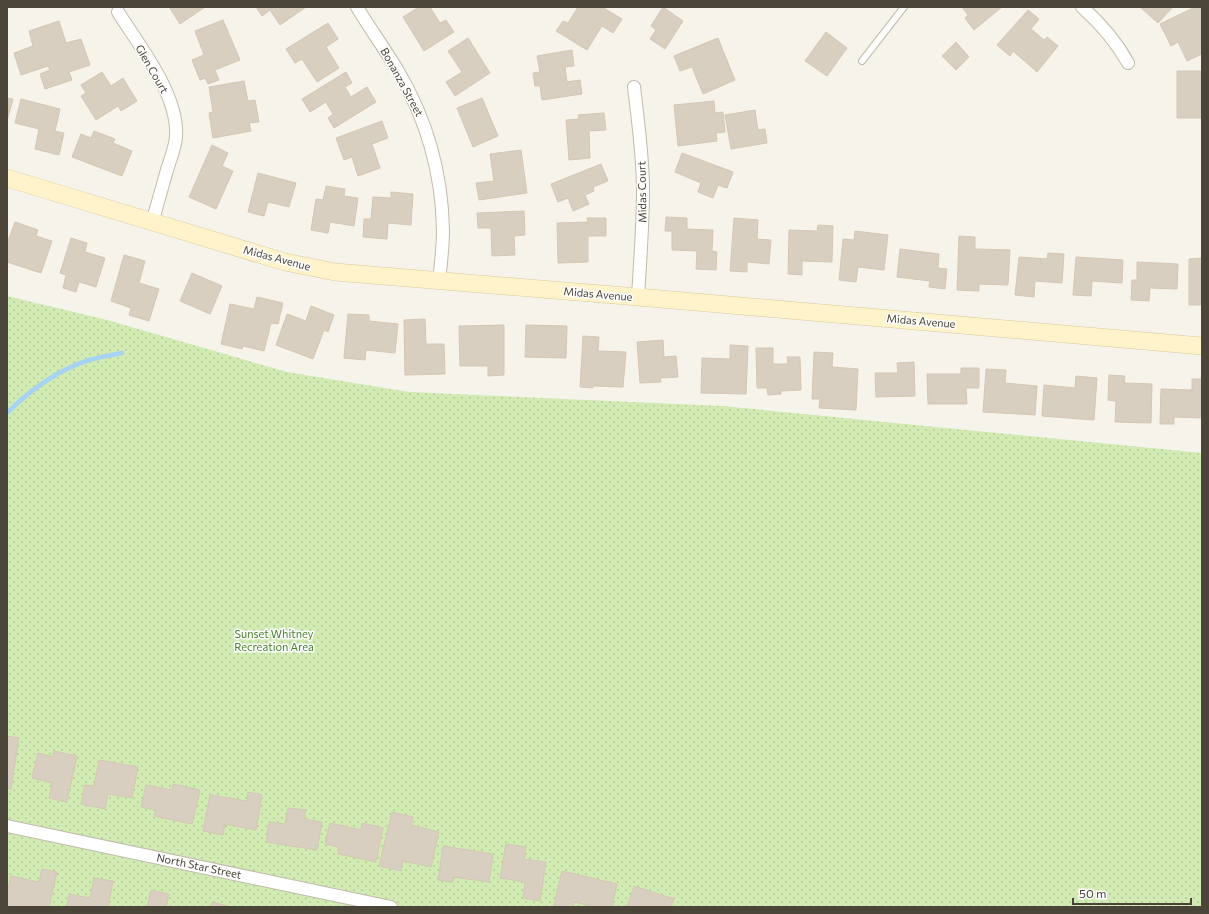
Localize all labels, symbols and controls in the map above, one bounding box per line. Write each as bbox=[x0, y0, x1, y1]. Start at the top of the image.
street label: Glen Court bbox=[133, 42, 172, 96]
street label: Bonanza Street bbox=[378, 45, 427, 119]
street label: Midas Court bbox=[634, 161, 649, 223]
street label: Midas Avenue bbox=[242, 242, 312, 273]
street label: Midas Avenue bbox=[563, 284, 633, 303]
street label: Midas Avenue bbox=[886, 311, 956, 330]
park label: Sunset Whitney Recreation Area bbox=[234, 627, 314, 653]
street label: North Star Street bbox=[156, 850, 243, 881]
scale bar bbox=[1073, 880, 1191, 906]
text: 50 m bbox=[1079, 886, 1107, 900]

